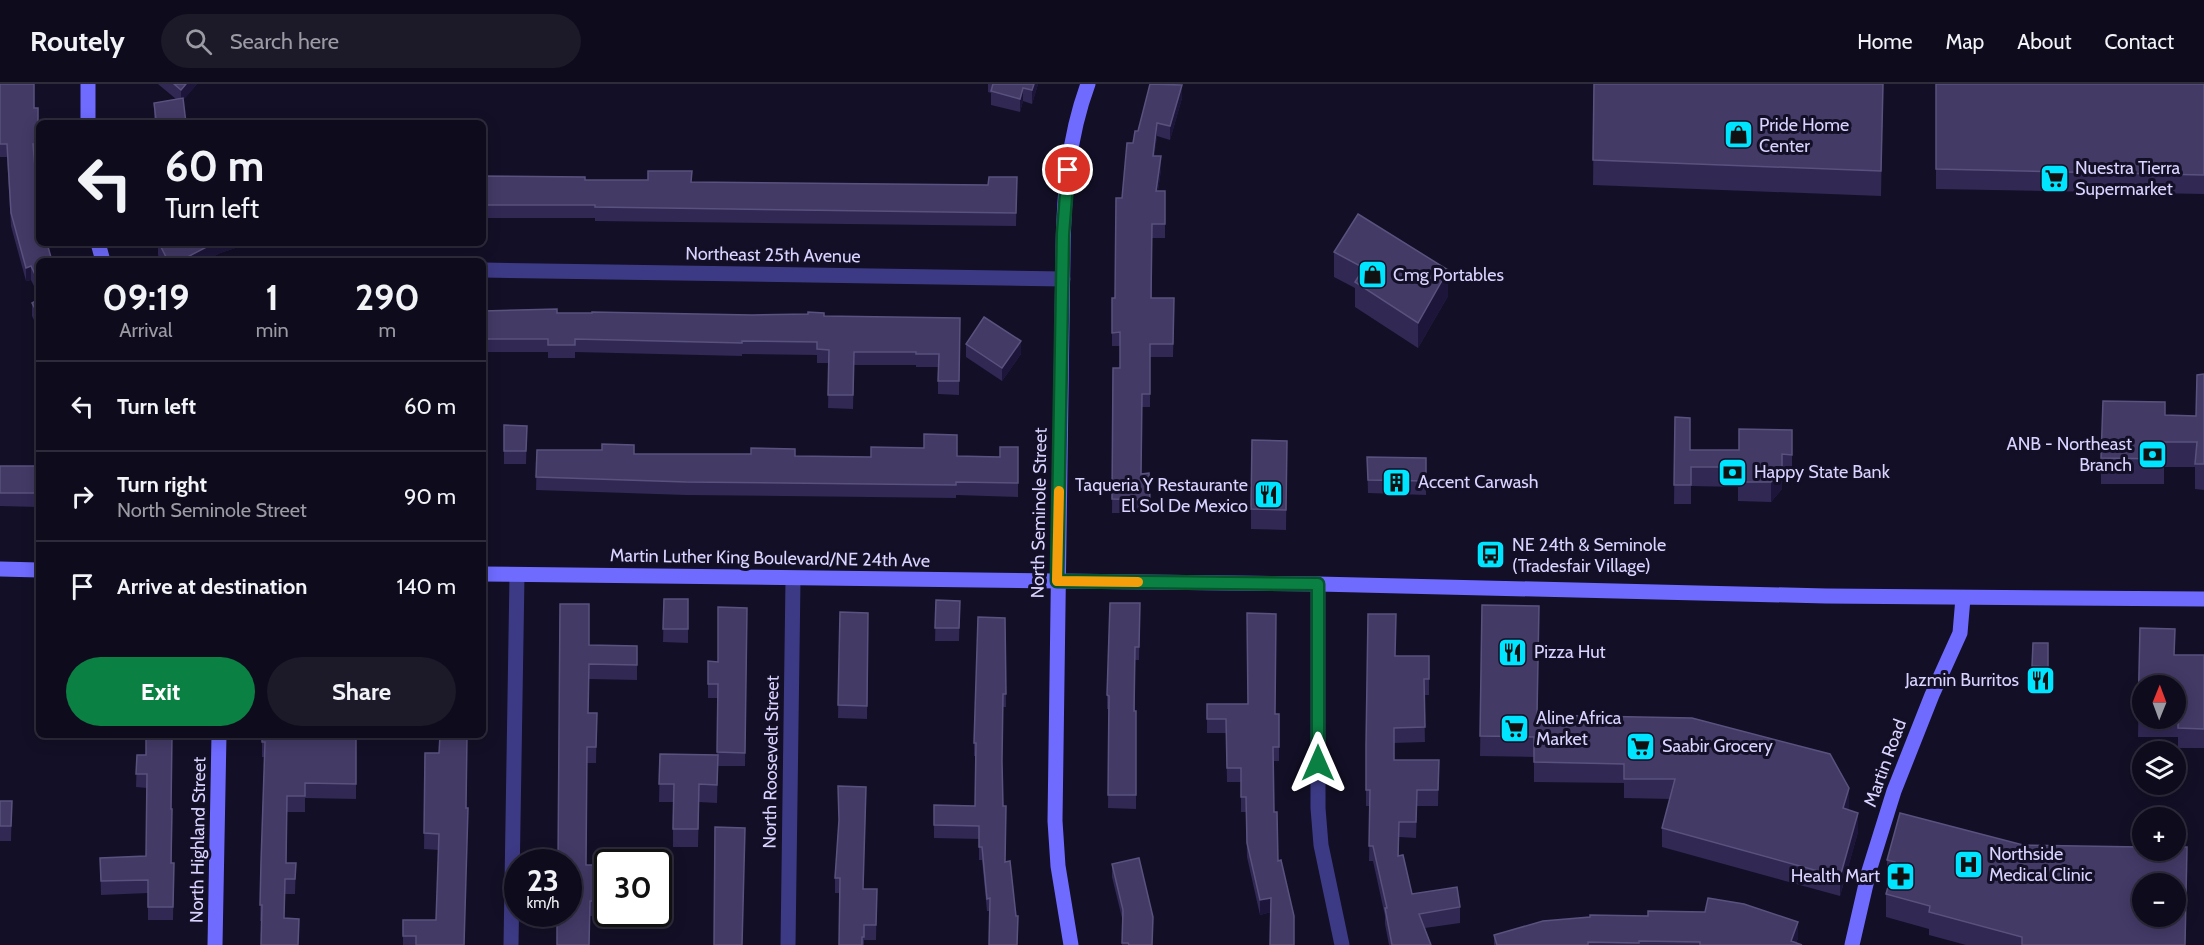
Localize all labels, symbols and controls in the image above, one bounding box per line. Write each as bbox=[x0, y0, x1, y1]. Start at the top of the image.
search box bbox=[161, 14, 581, 68]
text: Routely bbox=[30, 24, 125, 58]
icon: search bbox=[182, 25, 215, 58]
text: Search here bbox=[230, 28, 339, 55]
text: Home bbox=[1857, 29, 1913, 54]
text: Map bbox=[1946, 29, 1984, 54]
text: About bbox=[2017, 29, 2071, 54]
text: Contact bbox=[2104, 29, 2174, 54]
place label: Pride Home Center bbox=[1759, 114, 1849, 157]
shop icon: Pride Home Center bbox=[1722, 119, 1754, 151]
text: 60 m bbox=[165, 140, 264, 192]
icon: left bbox=[66, 144, 144, 222]
pin bbox=[1042, 144, 1093, 195]
icon: arrive bbox=[1051, 153, 1084, 186]
place label: Nuestra Tierra Supermarket bbox=[2075, 157, 2181, 200]
supermarket icon: Nuestra Tierra Supermarket bbox=[2038, 162, 2070, 194]
text: Turn left bbox=[165, 192, 259, 225]
street label: Northeast 25th Avenue bbox=[685, 242, 861, 268]
shop icon: Cmg Portables bbox=[1356, 259, 1388, 291]
place label: Cmg Portables bbox=[1393, 264, 1504, 286]
text: 09:19 bbox=[102, 275, 189, 319]
text: 1 bbox=[266, 275, 279, 319]
text: 290 bbox=[355, 275, 420, 319]
text: Arrival bbox=[119, 318, 172, 342]
text: min bbox=[256, 318, 289, 342]
text: m bbox=[379, 318, 396, 342]
icon: left bbox=[66, 390, 99, 423]
text: Turn left bbox=[117, 393, 196, 420]
text: 60 m bbox=[404, 393, 456, 420]
street label: North Seminole Street bbox=[1027, 427, 1051, 599]
place label: ANB - Northeast Branch bbox=[2007, 433, 2132, 476]
bank icon: ANB - Northeast Branch bbox=[2137, 438, 2169, 470]
bank icon: Happy State Bank bbox=[1717, 456, 1749, 488]
place label: Happy State Bank bbox=[1754, 461, 1891, 483]
building icon: Accent Carwash bbox=[1381, 466, 1413, 498]
text: Turn right bbox=[117, 471, 207, 498]
place label: Accent Carwash bbox=[1418, 471, 1538, 493]
place label: Taqueria Y Restaurante El Sol De Mexico bbox=[1075, 474, 1248, 517]
restaurant icon: Taqueria Y Restaurante El Sol De Mexico bbox=[1253, 479, 1285, 511]
icon: right bbox=[66, 480, 99, 513]
text: 90 m bbox=[404, 483, 456, 510]
text: North Seminole Street bbox=[117, 498, 307, 522]
place label: NE 24th & Seminole (Tradesfair Village) bbox=[1512, 534, 1666, 577]
bus stop icon: NE 24th & Seminole (Tradesfair Village) bbox=[1475, 539, 1507, 571]
street label: Martin Luther King Boulevard/NE 24th Ave bbox=[610, 544, 930, 572]
icon: arrive bbox=[66, 570, 99, 603]
text: Arrive at destination bbox=[117, 573, 307, 600]
text: 140 m bbox=[397, 573, 456, 600]
restaurant icon: Pizza Hut bbox=[1497, 636, 1529, 668]
place label: Pizza Hut bbox=[1534, 641, 1606, 663]
button: Exit bbox=[66, 657, 255, 726]
button: Share bbox=[267, 657, 456, 726]
restaurant icon: Jazmin Burritos bbox=[2024, 664, 2056, 696]
place label: Jazmin Burritos bbox=[1904, 669, 2019, 691]
street label: North Roosevelt Street bbox=[758, 675, 784, 849]
north arrow bbox=[2132, 675, 2186, 729]
map controls bbox=[2132, 675, 2186, 927]
place label: Aline Africa Market bbox=[1536, 707, 1622, 750]
supermarket icon: Aline Africa Market bbox=[1499, 712, 1531, 744]
street label: Martin Road bbox=[1859, 716, 1911, 810]
supermarket icon: Saabir Grocery bbox=[1625, 730, 1657, 762]
position arrow bbox=[1286, 731, 1350, 795]
place label: Saabir Grocery bbox=[1662, 735, 1773, 757]
button: layers bbox=[2132, 741, 2186, 795]
street label: North Highland Street bbox=[186, 757, 210, 923]
button: + bbox=[2132, 807, 2186, 861]
place label: Northside Medical Clinic bbox=[1989, 843, 2093, 886]
hospital icon: Northside Medical Clinic bbox=[1952, 848, 1984, 880]
speed limit sign: 30 bbox=[594, 849, 672, 927]
pharmacy icon: Health Mart bbox=[1885, 860, 1917, 892]
text: 23 bbox=[527, 862, 559, 899]
place label: Health Mart bbox=[1791, 865, 1880, 887]
button: − bbox=[2132, 873, 2186, 927]
text: km/h bbox=[527, 894, 559, 912]

